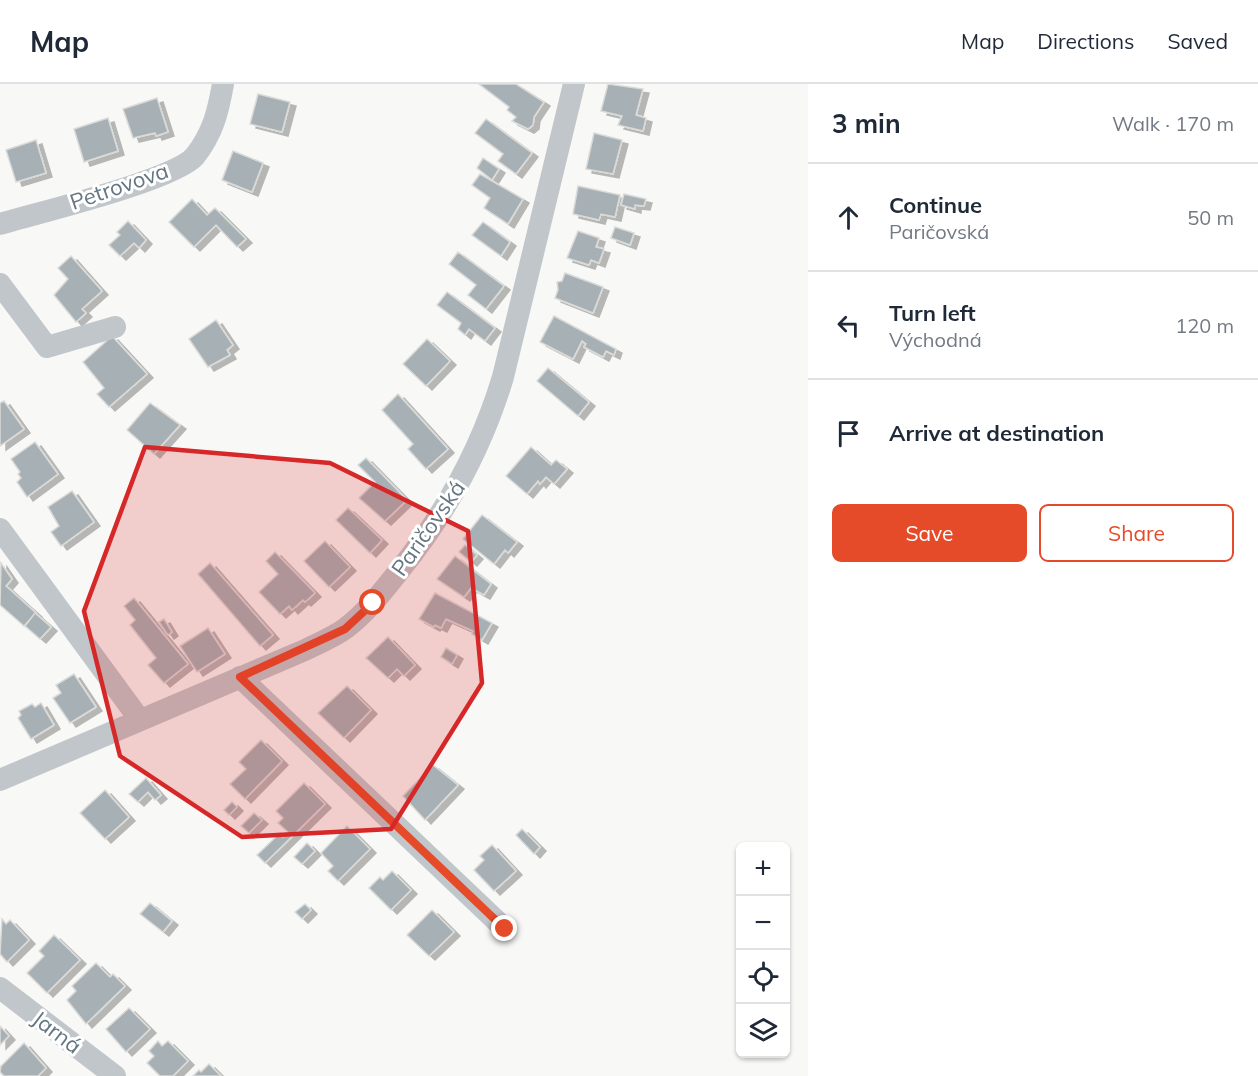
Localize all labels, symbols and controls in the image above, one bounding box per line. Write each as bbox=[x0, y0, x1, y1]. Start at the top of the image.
text: Map bbox=[30, 24, 89, 59]
text: Map bbox=[961, 28, 1004, 54]
text: Directions bbox=[1037, 28, 1134, 54]
text: Saved bbox=[1167, 28, 1228, 54]
text: 3 min bbox=[832, 107, 901, 140]
text: Walk · 170 m bbox=[1112, 111, 1234, 136]
street label: Petrovova bbox=[66, 156, 172, 216]
text: Continue bbox=[889, 191, 982, 219]
icon: ahead bbox=[832, 201, 865, 234]
text: 50 m bbox=[1187, 205, 1234, 230]
text: Paričovská bbox=[889, 219, 989, 244]
text: Turn left bbox=[889, 299, 976, 327]
icon: left bbox=[832, 309, 865, 342]
text: 120 m bbox=[1175, 313, 1234, 338]
text: Východná bbox=[889, 327, 982, 352]
icon: arrive bbox=[832, 417, 865, 450]
text: Arrive at destination bbox=[889, 419, 1104, 447]
street label: Paričovská bbox=[385, 475, 471, 581]
button: Save bbox=[832, 504, 1027, 562]
button: Share bbox=[1039, 504, 1234, 562]
route start bbox=[359, 589, 385, 615]
map controls bbox=[736, 842, 790, 1058]
button: + bbox=[736, 842, 790, 896]
button: − bbox=[736, 896, 790, 950]
route end bbox=[491, 915, 517, 941]
button: locate bbox=[736, 950, 790, 1004]
street label: Jarná bbox=[27, 1004, 87, 1060]
button: layers bbox=[736, 1004, 790, 1058]

